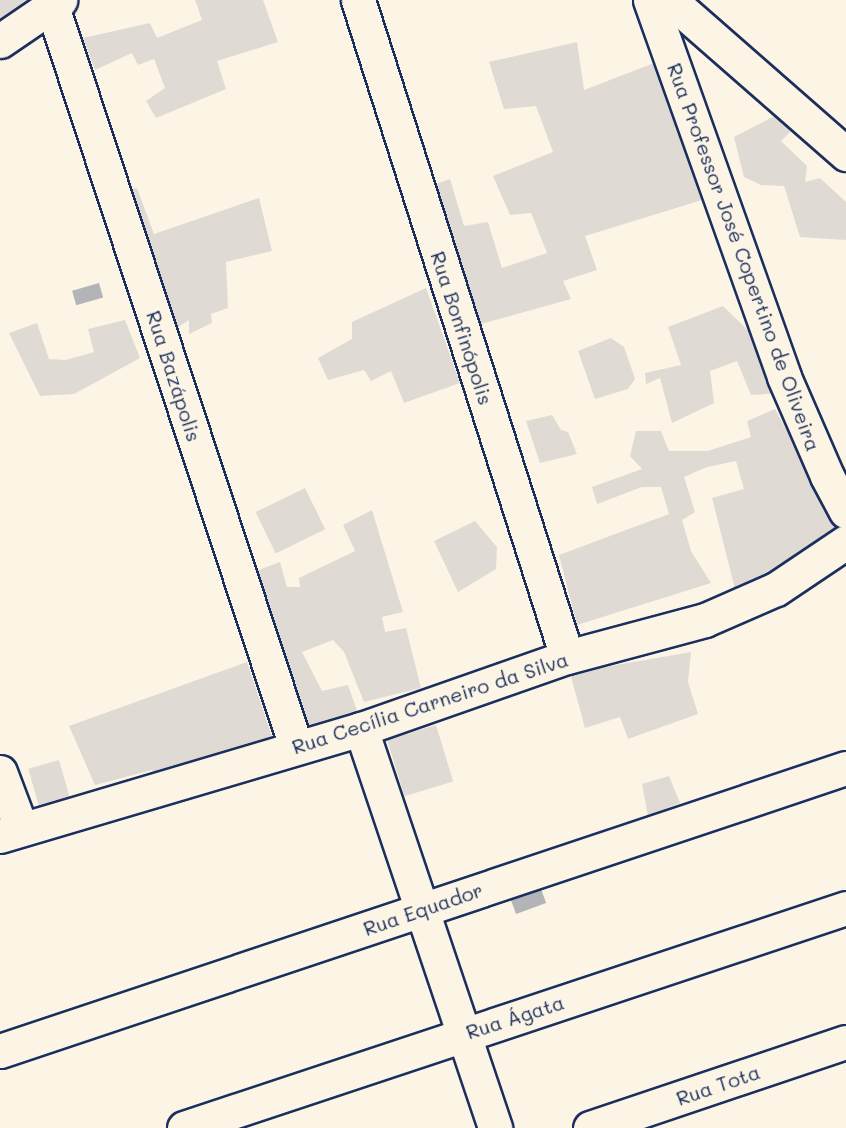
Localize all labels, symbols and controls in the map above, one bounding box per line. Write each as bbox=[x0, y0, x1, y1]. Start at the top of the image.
street label: Rua Professor José Copertino de Oliveira bbox=[662, 60, 826, 454]
street label: Rua Bonfinópolis bbox=[426, 248, 498, 408]
street label: Rua Bazápolis bbox=[142, 308, 206, 444]
street label: Rua Cecília Carneiro da Silva bbox=[289, 647, 571, 759]
street label: Rua Equador bbox=[360, 877, 486, 941]
street label: Rua Ágata bbox=[463, 990, 567, 1044]
street label: Rua Tota bbox=[673, 1060, 763, 1110]

